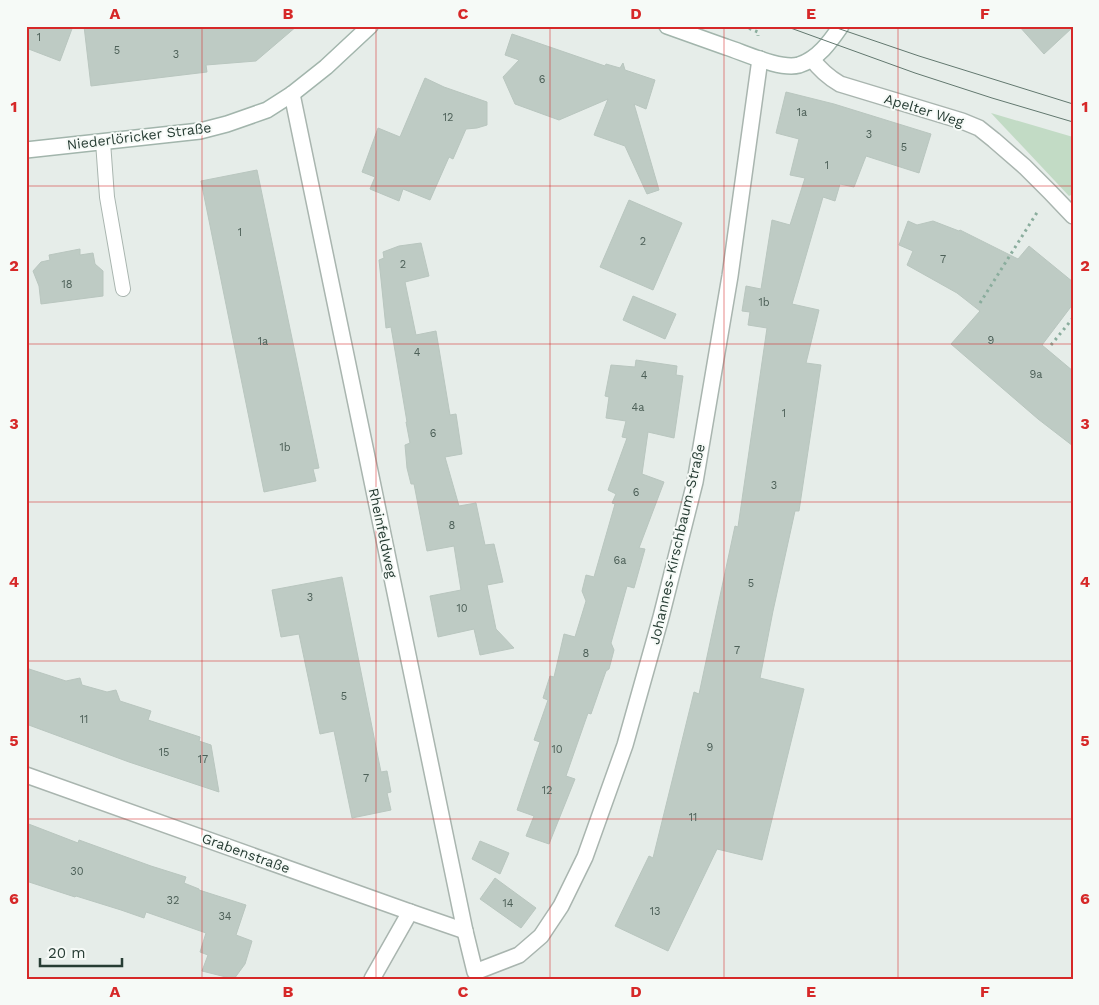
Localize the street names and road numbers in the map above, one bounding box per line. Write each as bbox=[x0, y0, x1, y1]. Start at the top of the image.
street label: Apelter Weg bbox=[882, 90, 966, 130]
street label: Niederlöricker Straße bbox=[66, 119, 212, 153]
street label: Johannes-Kirschbaum-Straße bbox=[646, 442, 708, 646]
street label: Rheinfeldweg bbox=[366, 486, 400, 580]
street label: Grabenstraße bbox=[200, 830, 292, 876]

